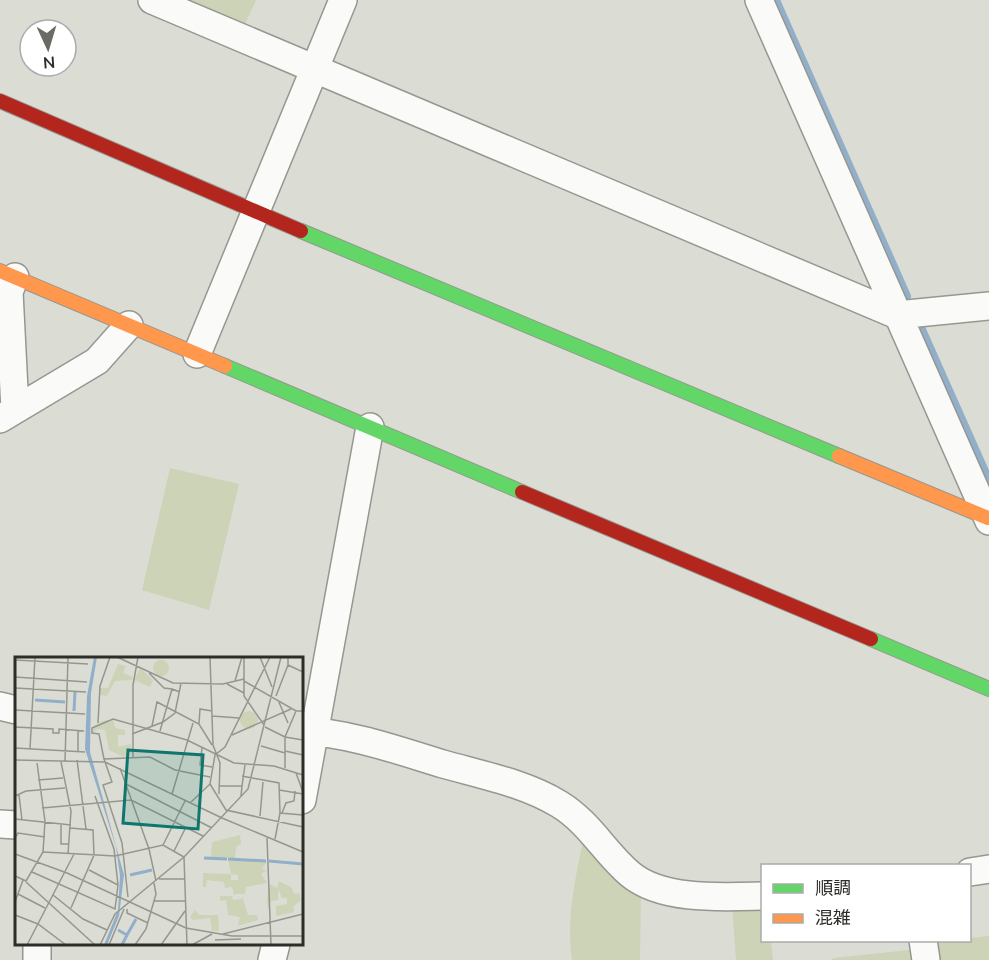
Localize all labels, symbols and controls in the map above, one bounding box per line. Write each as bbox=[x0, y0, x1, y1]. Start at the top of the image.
north arrow bbox=[18, 18, 78, 78]
text: N bbox=[42, 53, 56, 73]
inset map bbox=[15, 657, 303, 945]
legend bbox=[761, 864, 971, 942]
text: 順調 bbox=[815, 876, 851, 899]
text: 混雑 bbox=[815, 906, 851, 929]

